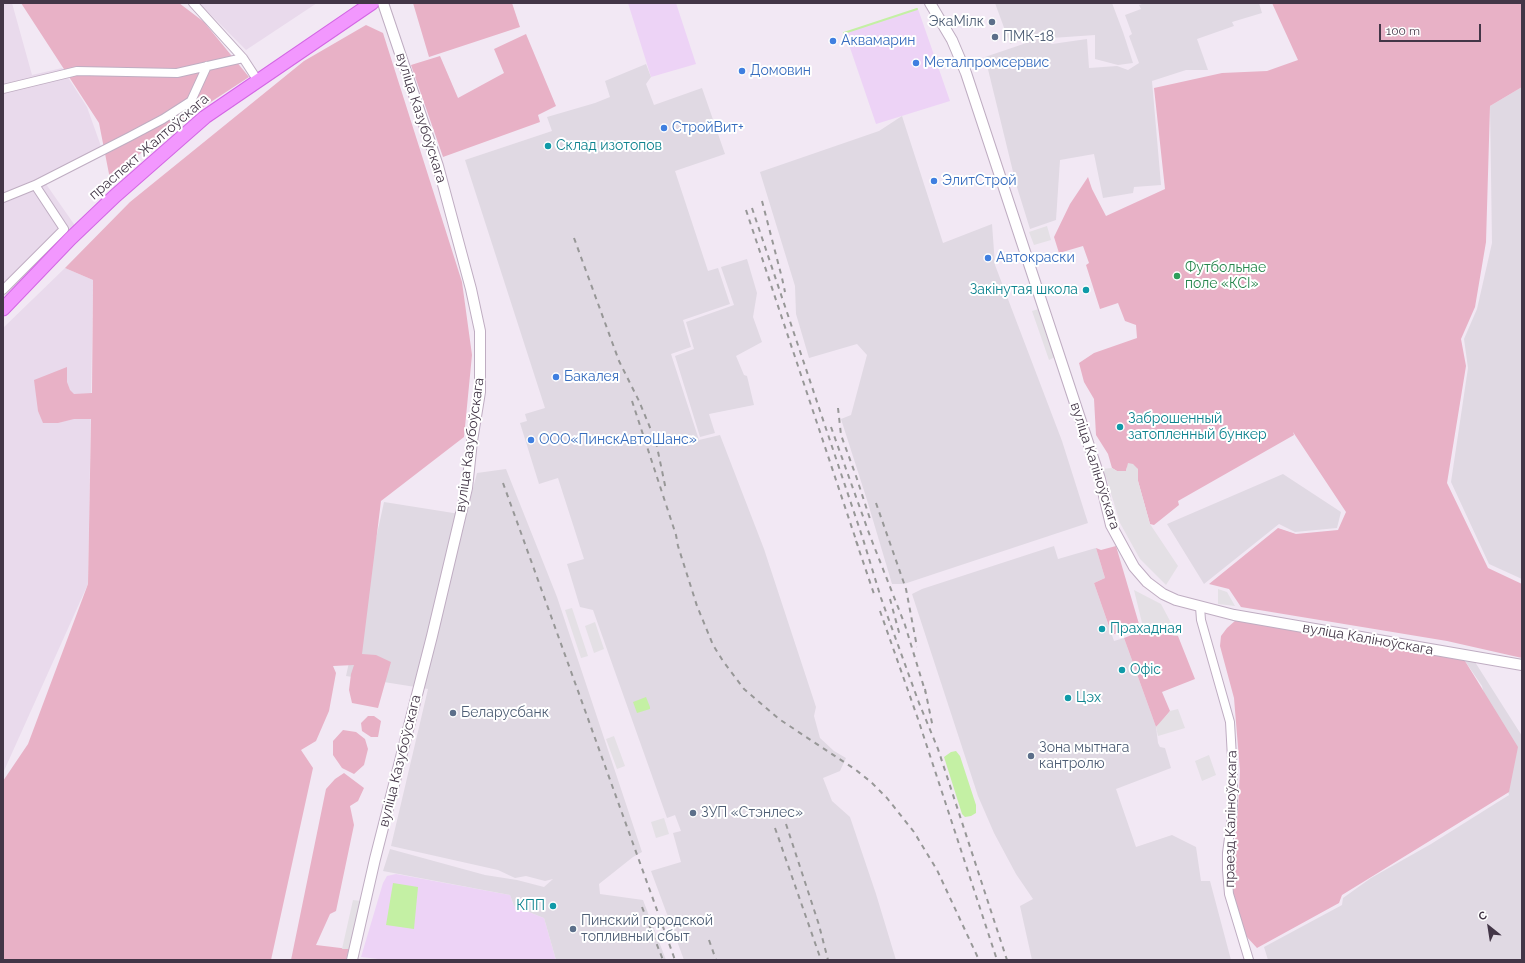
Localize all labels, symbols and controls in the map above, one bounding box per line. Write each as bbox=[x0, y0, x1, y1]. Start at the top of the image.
place label: ЭкаМілк bbox=[929, 14, 984, 30]
scale bar bbox=[1381, 16, 1483, 42]
marker: ЭкаМілк bbox=[987, 17, 997, 27]
text: 100 m bbox=[1386, 24, 1420, 38]
place label: ПМК-18 bbox=[1003, 29, 1054, 45]
marker: ПМК-18 bbox=[990, 32, 1000, 42]
place label: Аквамарин bbox=[841, 33, 915, 49]
marker: Аквамарин bbox=[828, 36, 838, 46]
street label: вуліца Казубоўскага bbox=[392, 51, 450, 185]
place label: Металпромсервис bbox=[924, 55, 1049, 71]
marker: Металпромсервис bbox=[911, 58, 921, 68]
place label: Домовин bbox=[750, 63, 811, 79]
marker: Домовин bbox=[737, 66, 747, 76]
street label: праспект Жалтоўскага bbox=[86, 90, 212, 204]
place label: СтройВит+ bbox=[672, 120, 744, 136]
marker: СтройВит+ bbox=[659, 123, 669, 133]
place label: Склад изотопов bbox=[556, 138, 662, 154]
marker: Склад изотопов bbox=[543, 141, 553, 151]
place label: ЭлитСтрой bbox=[942, 173, 1017, 189]
marker: ЭлитСтрой bbox=[929, 176, 939, 186]
place label: Автокраски bbox=[996, 250, 1075, 266]
marker: Автокраски bbox=[983, 253, 993, 263]
place label: Футбольнае поле «КСІ» bbox=[1185, 260, 1266, 292]
marker: Футбольнае поле «КСІ» bbox=[1172, 271, 1182, 281]
place label: Закінутая школа bbox=[970, 282, 1078, 298]
marker: Закінутая школа bbox=[1081, 285, 1091, 295]
place label: Бакалея bbox=[564, 369, 619, 385]
marker: Бакалея bbox=[551, 372, 561, 382]
street label: вуліца Казубоўскага bbox=[452, 377, 488, 513]
street label: вуліца Каліноўскага bbox=[1067, 400, 1123, 532]
place label: Заброшенный затопленный бункер bbox=[1128, 411, 1267, 444]
marker: Заброшенный затопленный бункер bbox=[1115, 422, 1125, 432]
place label: ООО«ПинскАвтоШанс» bbox=[539, 432, 697, 448]
marker: ООО«ПинскАвтоШанс» bbox=[526, 435, 536, 445]
street label: вуліца Каліноўскага bbox=[1301, 619, 1435, 659]
place label: Прахадная bbox=[1110, 621, 1182, 637]
marker: Прахадная bbox=[1097, 624, 1107, 634]
place label: Офіс bbox=[1130, 662, 1161, 678]
marker: Офіс bbox=[1117, 665, 1127, 675]
place label: Цэх bbox=[1076, 690, 1101, 706]
street label: вуліца Казубоўскага bbox=[375, 693, 425, 829]
marker: Цэх bbox=[1063, 693, 1073, 703]
place label: Беларусбанк bbox=[461, 705, 549, 721]
marker: Беларусбанк bbox=[448, 708, 458, 718]
place label: Зона мытнага кантролю bbox=[1039, 740, 1129, 772]
street label: праезд Каліноўскага bbox=[1221, 750, 1241, 888]
marker: Зона мытнага кантролю bbox=[1026, 751, 1036, 761]
place label: ЗУП «Стэнлес» bbox=[701, 805, 803, 821]
marker: ЗУП «Стэнлес» bbox=[688, 808, 698, 818]
place label: КПП bbox=[516, 898, 545, 914]
marker: КПП bbox=[548, 901, 558, 911]
north arrow bbox=[1469, 907, 1509, 947]
text: С bbox=[1476, 909, 1489, 924]
place label: Пинский городской топливный сбыт bbox=[581, 913, 713, 946]
marker: Пинский городской топливный сбыт bbox=[568, 924, 578, 934]

